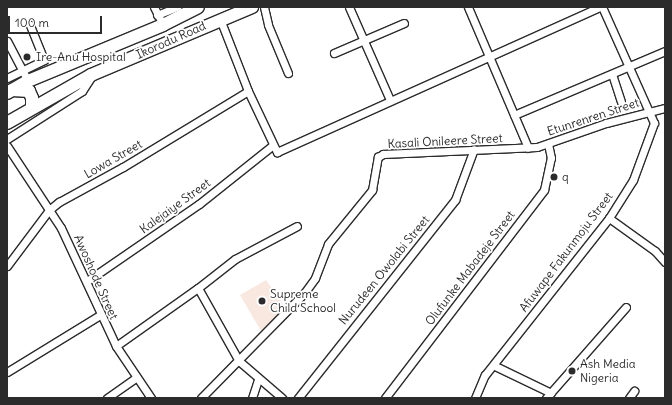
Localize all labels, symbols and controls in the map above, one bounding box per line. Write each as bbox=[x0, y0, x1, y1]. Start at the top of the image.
scale bar bbox=[10, 8, 104, 34]
text: 100 m bbox=[15, 15, 49, 30]
street label: Ikorodu Road bbox=[134, 18, 208, 62]
place label: Ire-Anu Hospital bbox=[36, 50, 126, 64]
marker: Ire-Anu Hospital bbox=[21, 51, 33, 63]
street label: Etunrenren Street bbox=[545, 95, 641, 139]
street label: Kasali Onileere Street bbox=[387, 131, 503, 151]
street label: Lowa Street bbox=[82, 137, 144, 181]
place label: q bbox=[562, 170, 569, 184]
marker: q bbox=[549, 172, 559, 182]
street label: Kalejaiye Street bbox=[137, 176, 213, 236]
street label: Afuwape Fakunmoju Street bbox=[516, 189, 616, 315]
street label: Olufunke Mabadeje Street bbox=[422, 208, 518, 328]
street label: Nurudeen Owolabi Street bbox=[336, 213, 432, 327]
street label: Awoshode Street bbox=[71, 232, 121, 322]
place label: Supreme Child School bbox=[270, 287, 336, 315]
marker: Supreme Child School bbox=[257, 296, 267, 306]
place label: Ash Media Nigeria bbox=[580, 357, 636, 385]
marker: Ash Media Nigeria bbox=[567, 366, 577, 376]

